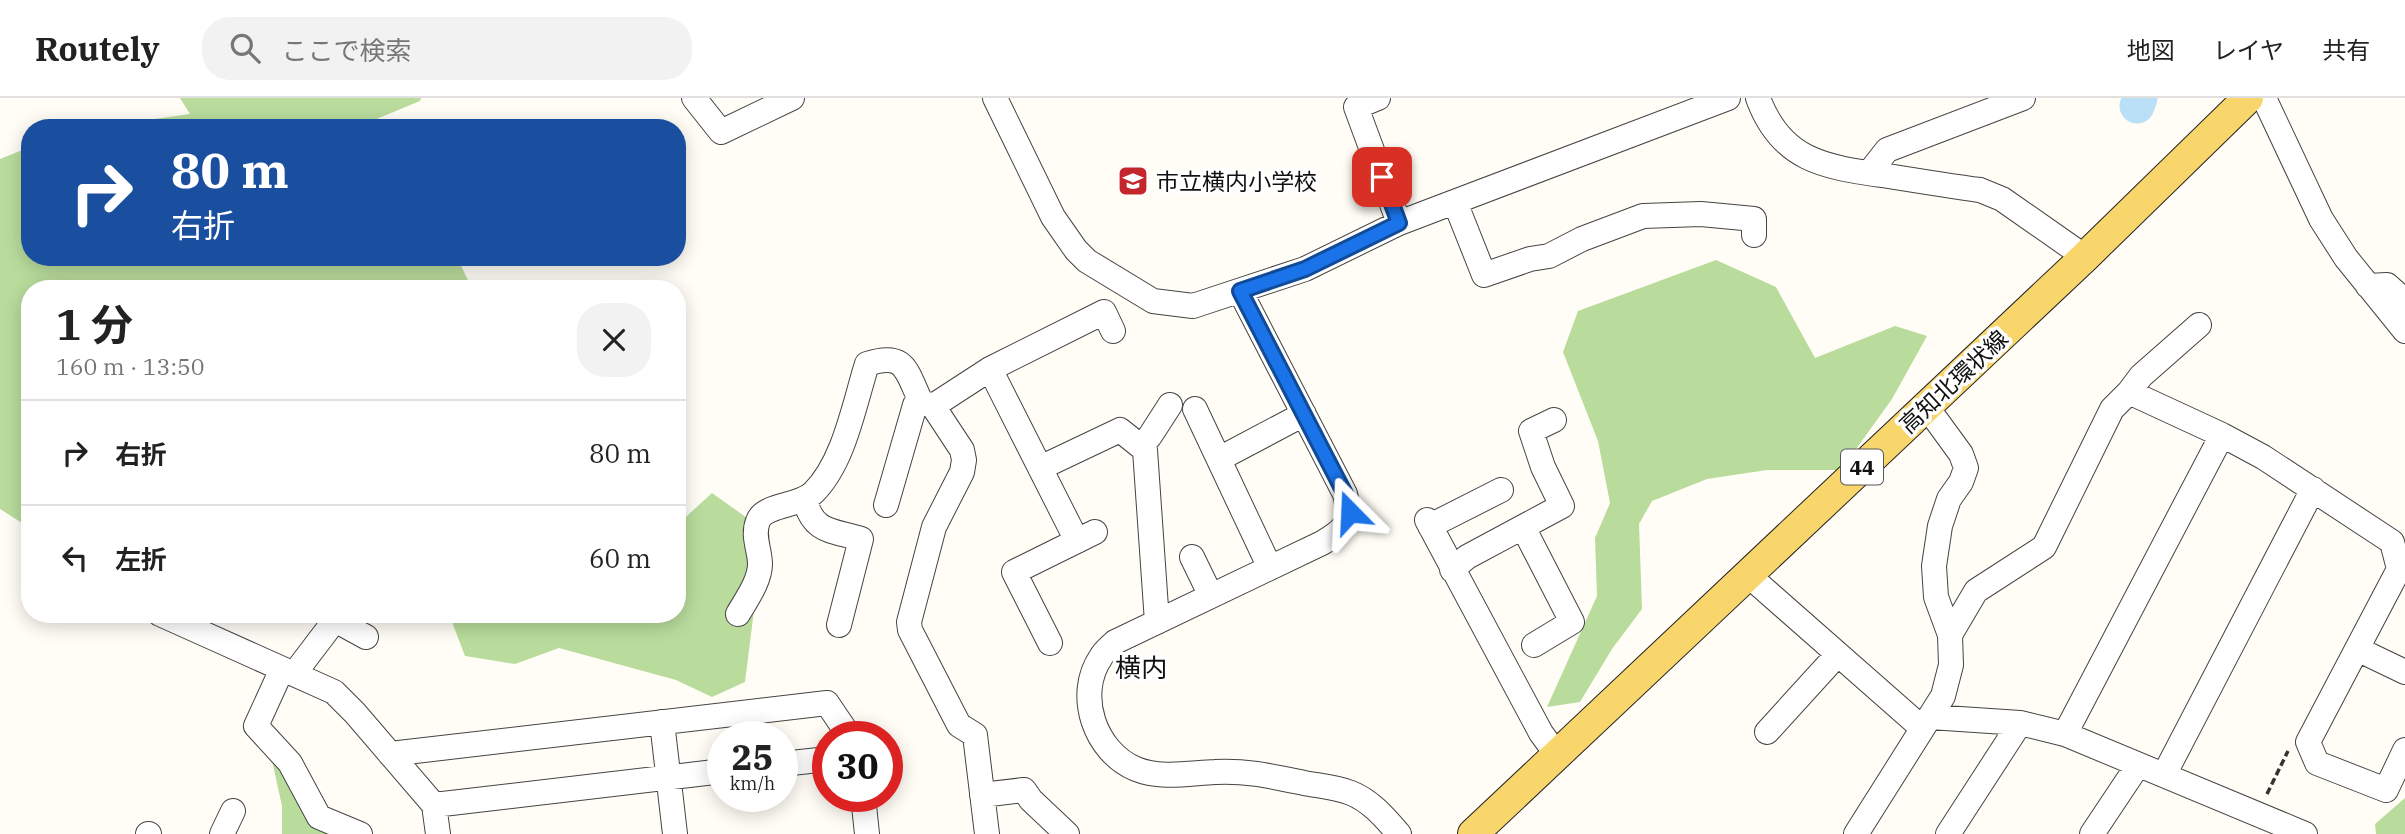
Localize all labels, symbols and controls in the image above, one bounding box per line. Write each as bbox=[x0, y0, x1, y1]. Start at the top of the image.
search box bbox=[202, 17, 692, 80]
text: Routely bbox=[35, 27, 160, 70]
icon: search bbox=[226, 29, 264, 67]
text: ここで検索 bbox=[282, 33, 412, 67]
text: 地図 bbox=[2127, 34, 2175, 66]
text: レイヤ bbox=[2213, 34, 2284, 66]
text: 共有 bbox=[2322, 34, 2370, 66]
text: 80 m bbox=[171, 138, 289, 201]
icon: right bbox=[56, 147, 147, 238]
pin bbox=[1352, 147, 1412, 207]
icon: arrive bbox=[1363, 158, 1401, 196]
school or university icon: 市立横内小学校 bbox=[1116, 164, 1150, 198]
place label: 市立横内小学校 bbox=[1156, 166, 1317, 196]
text: 右折 bbox=[171, 204, 235, 246]
text: 1 分 bbox=[56, 297, 133, 352]
button: close bbox=[577, 303, 651, 377]
street label: 高知北環状線 bbox=[1892, 323, 2014, 439]
text: 160 m · 13:50 bbox=[56, 351, 205, 381]
icon: right bbox=[56, 434, 94, 472]
text: 80 m bbox=[589, 436, 651, 470]
text: 右折 bbox=[115, 437, 167, 471]
road number: 44 bbox=[1841, 450, 1883, 484]
position arrow bbox=[1313, 475, 1387, 549]
icon: left bbox=[56, 539, 94, 577]
text: 60 m bbox=[589, 541, 651, 575]
text: 左折 bbox=[115, 542, 167, 576]
district label: 横内 bbox=[1115, 650, 1167, 684]
speed limit sign: 30 bbox=[812, 721, 903, 812]
text: 25 bbox=[731, 734, 774, 780]
text: km/h bbox=[730, 772, 775, 795]

